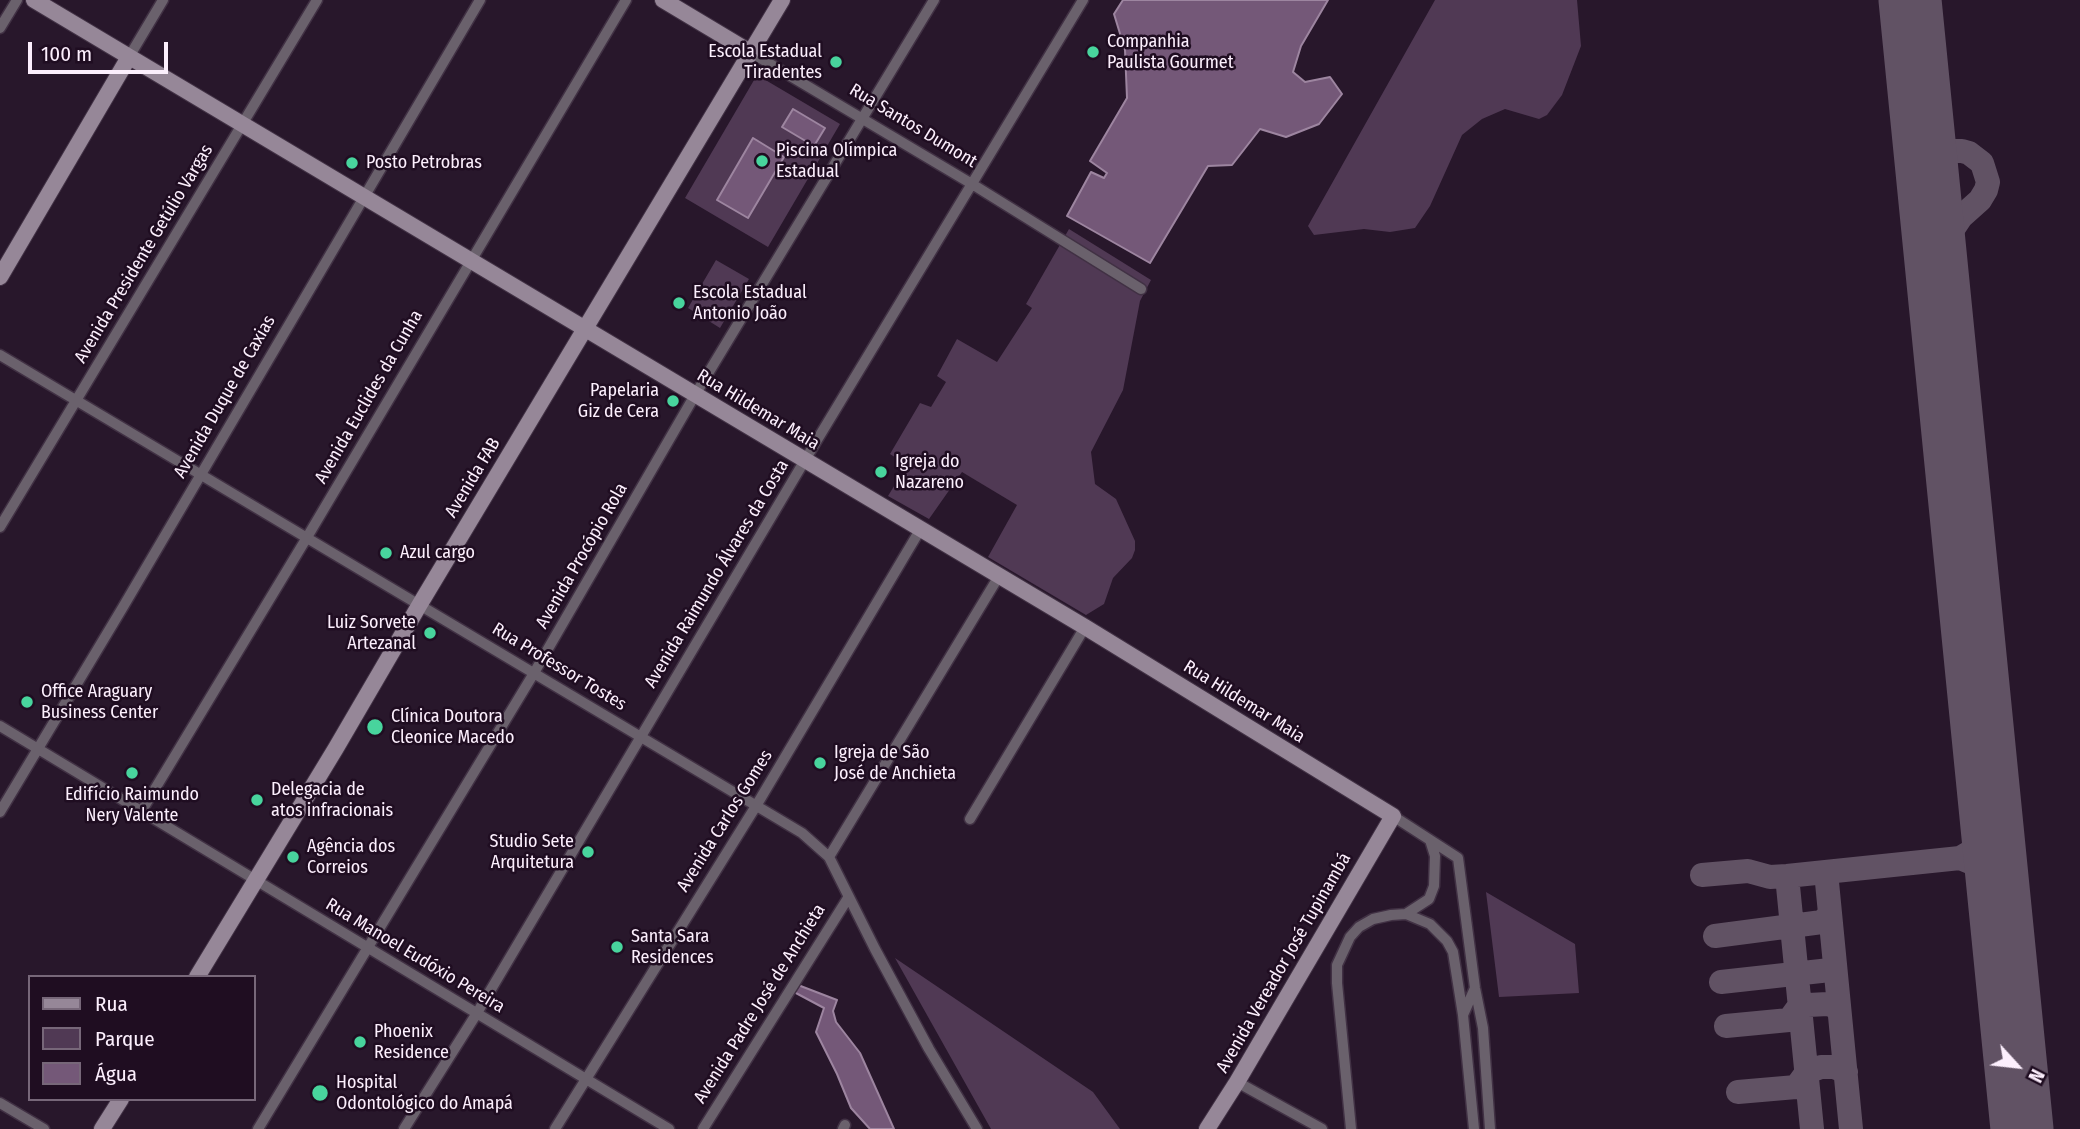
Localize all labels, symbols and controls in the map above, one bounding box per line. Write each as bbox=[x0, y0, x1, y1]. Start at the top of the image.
scale bar bbox=[32, 28, 172, 72]
place label: Companhia Paulista Gourmet bbox=[1107, 31, 1234, 74]
text: 100 m bbox=[41, 41, 92, 67]
place label: Escola Estadual Tiradentes bbox=[708, 41, 822, 84]
marker: Companhia Paulista Gourmet bbox=[1085, 44, 1101, 60]
marker: Escola Estadual Tiradentes bbox=[828, 54, 844, 70]
street label: Rua Santos Dumont bbox=[845, 79, 981, 173]
place label: Piscina Olímpica Estadual bbox=[776, 140, 897, 182]
street label: Avenida Presidente Getúlio Vargas bbox=[70, 141, 218, 367]
place label: Posto Petrobras bbox=[366, 152, 482, 174]
marker: Piscina Olímpica Estadual bbox=[754, 153, 770, 169]
marker: Posto Petrobras bbox=[344, 155, 360, 171]
place label: Escola Estadual Antonio João bbox=[693, 282, 807, 324]
marker: Escola Estadual Antonio João bbox=[671, 295, 687, 311]
street label: Avenida Euclides da Cunha bbox=[310, 306, 428, 488]
street label: Avenida Duque de Caxias bbox=[170, 312, 280, 482]
street label: Rua Hildemar Maia bbox=[693, 365, 823, 455]
place label: Papelaria Giz de Cera bbox=[578, 380, 659, 422]
marker: Papelaria Giz de Cera bbox=[665, 393, 681, 409]
street label: Avenida FAB bbox=[441, 434, 505, 522]
place label: Igreja do Nazareno bbox=[895, 451, 964, 494]
street label: Avenida Raimundo Álvares da Costa bbox=[640, 456, 794, 692]
marker: Igreja do Nazareno bbox=[873, 464, 889, 480]
street label: Avenida Procópio Rola bbox=[532, 479, 632, 633]
place label: Azul cargo bbox=[400, 542, 475, 564]
marker: Azul cargo bbox=[378, 545, 394, 561]
place label: Luiz Sorvete Artezanal bbox=[327, 612, 416, 654]
street label: Rua Professor Tostes bbox=[488, 618, 630, 716]
marker: Luiz Sorvete Artezanal bbox=[422, 625, 438, 641]
street label: Rua Hildemar Maia bbox=[1179, 656, 1309, 748]
place label: Office Araguary Business Center bbox=[41, 681, 158, 724]
marker: Office Araguary Business Center bbox=[19, 694, 35, 710]
place label: Clínica Doutora Cleonice Macedo bbox=[391, 706, 514, 748]
marker: Clínica Doutora Cleonice Macedo bbox=[365, 717, 385, 737]
place label: Igreja de São José de Anchieta bbox=[834, 742, 956, 784]
street label: Avenida Carlos Gomes bbox=[673, 746, 777, 896]
marker: Igreja de São José de Anchieta bbox=[812, 755, 828, 771]
marker: Edifício Raimundo Nery Valente bbox=[124, 765, 140, 781]
place label: Delegacia de atos infracionais bbox=[271, 779, 393, 822]
place label: Edifício Raimundo Nery Valente bbox=[65, 784, 199, 826]
marker: Delegacia de atos infracionais bbox=[249, 792, 265, 808]
place label: Studio Sete Arquitetura bbox=[490, 831, 574, 874]
place label: Agência dos Correios bbox=[307, 836, 395, 878]
marker: Studio Sete Arquitetura bbox=[580, 844, 596, 860]
marker: Agência dos Correios bbox=[285, 849, 301, 865]
street label: Avenida Vereador José Tupinambá bbox=[1212, 849, 1356, 1077]
street label: Rua Manoel Eudóxio Pereira bbox=[322, 894, 508, 1018]
street label: Avenida Padre José de Anchieta bbox=[690, 900, 830, 1108]
place label: Santa Sara Residences bbox=[631, 926, 714, 968]
marker: Santa Sara Residences bbox=[609, 939, 625, 955]
legend bbox=[28, 975, 256, 1101]
text: Rua bbox=[95, 991, 128, 1017]
place label: Phoenix Residence bbox=[374, 1021, 449, 1064]
text: Parque bbox=[95, 1026, 155, 1052]
north arrow bbox=[1982, 1031, 2052, 1101]
marker: Phoenix Residence bbox=[352, 1034, 368, 1050]
text: Água bbox=[95, 1061, 137, 1087]
text: N bbox=[2023, 1065, 2049, 1086]
place label: Hospital Odontológico do Amapá bbox=[336, 1072, 513, 1114]
marker: Hospital Odontológico do Amapá bbox=[310, 1083, 330, 1103]

